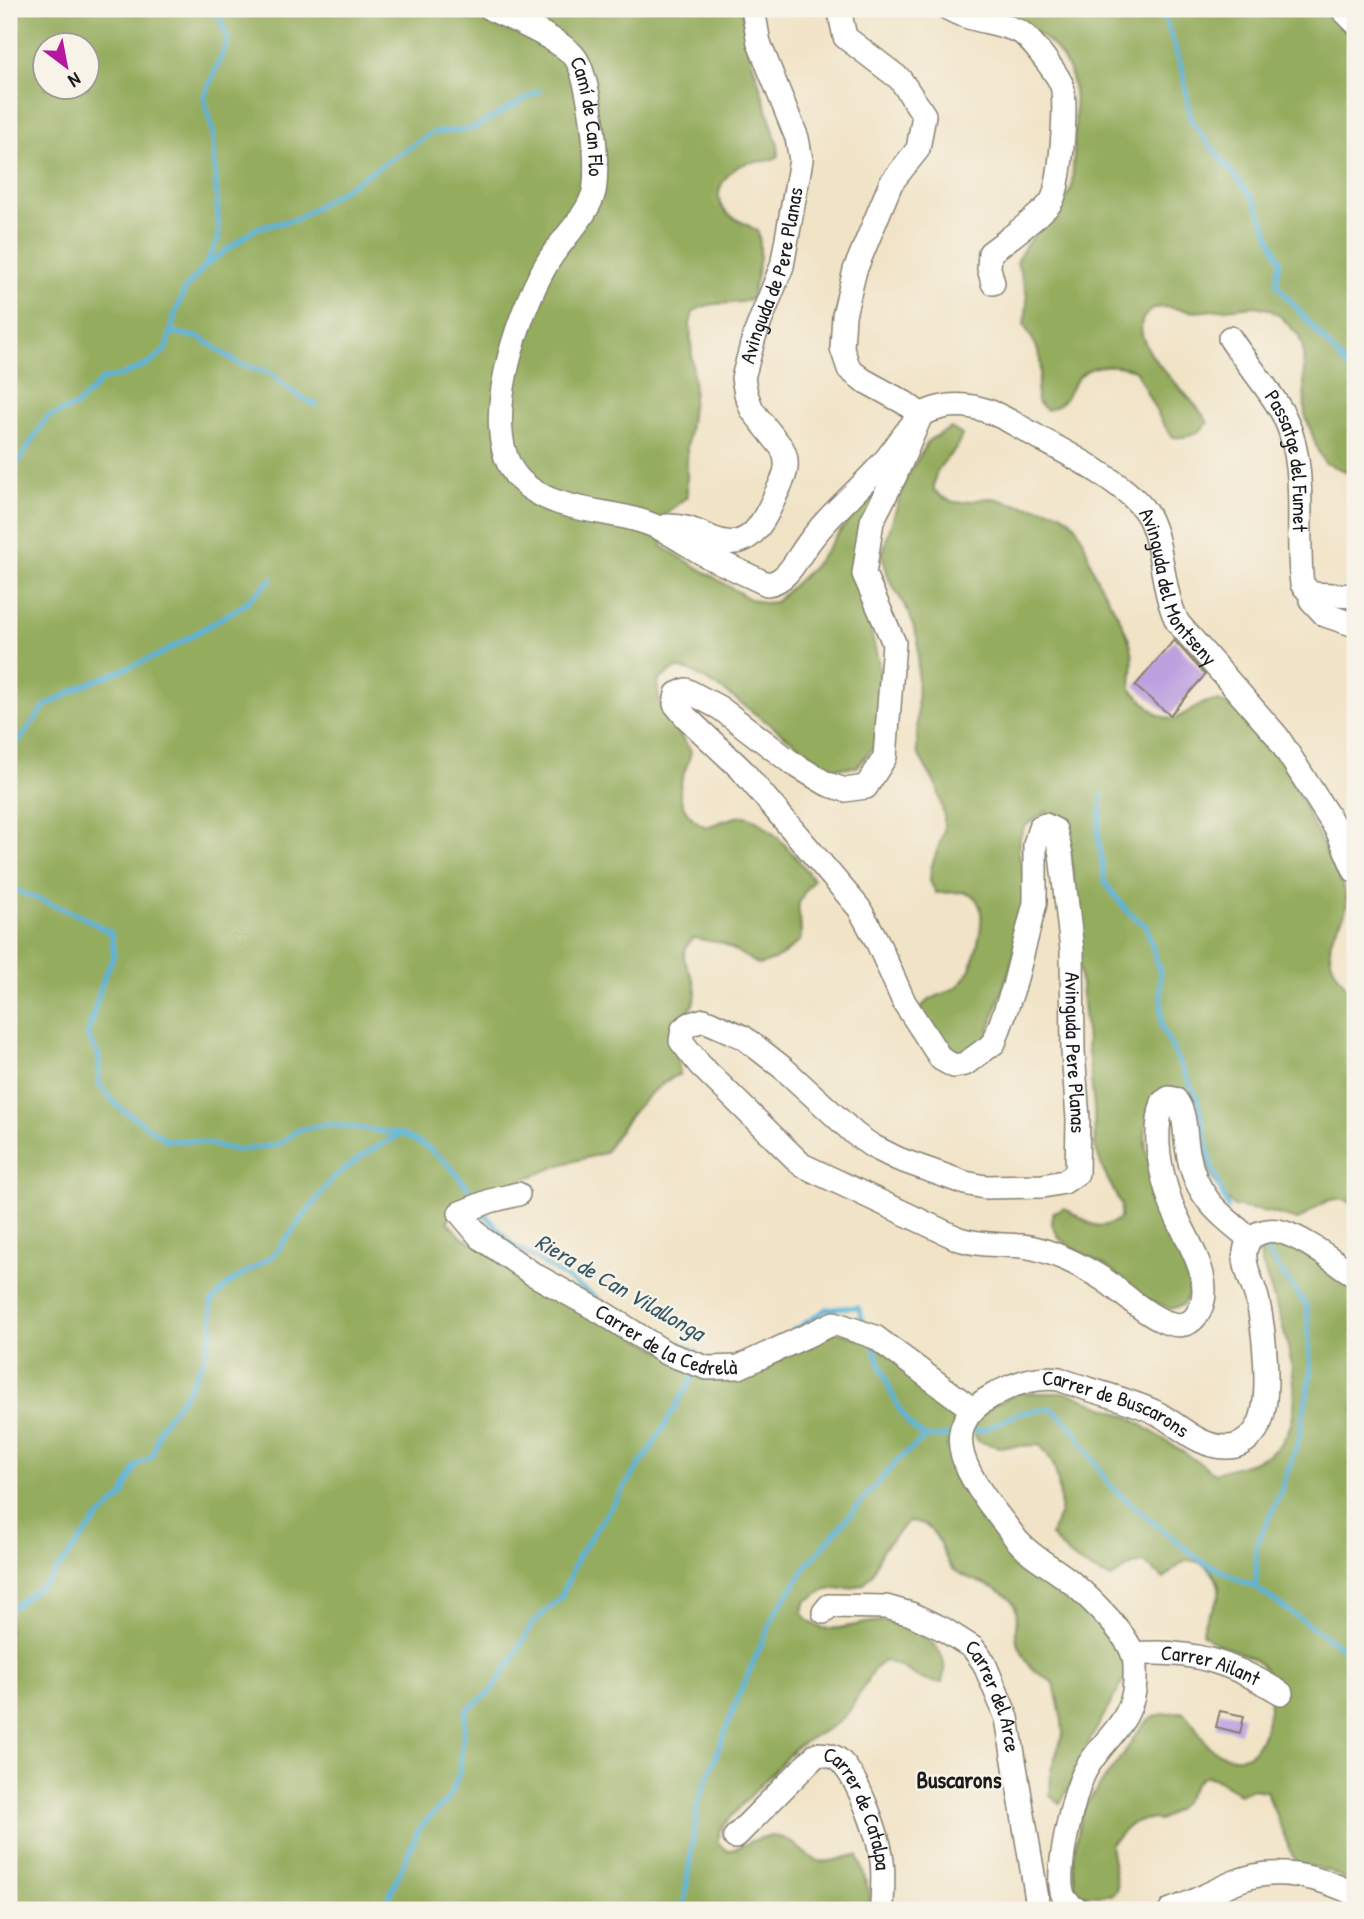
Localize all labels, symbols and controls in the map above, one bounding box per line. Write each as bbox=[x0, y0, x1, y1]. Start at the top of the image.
north arrow bbox=[32, 32, 102, 102]
street label: Camí de Can Flo bbox=[563, 51, 611, 177]
text: N bbox=[64, 67, 86, 94]
street label: Avinguda de Pere Planas bbox=[733, 185, 810, 367]
street label: Passatge del Fumet bbox=[1258, 384, 1315, 533]
street label: Avinguda del Montseny bbox=[1132, 502, 1224, 672]
street label: Avinguda Pere Planas bbox=[1058, 972, 1093, 1133]
water label: Riera de Can Vilallonga bbox=[529, 1225, 712, 1350]
street label: Carrer de la Cedrelà bbox=[590, 1296, 738, 1382]
street label: Carrer de Buscarons bbox=[1042, 1363, 1195, 1444]
street label: Carrer del Arce bbox=[960, 1632, 1027, 1755]
street label: Carrer Ailant bbox=[1160, 1638, 1266, 1693]
street label: Carrer de Catalpa bbox=[820, 1739, 898, 1871]
district label: Buscarons bbox=[916, 1764, 1002, 1795]

